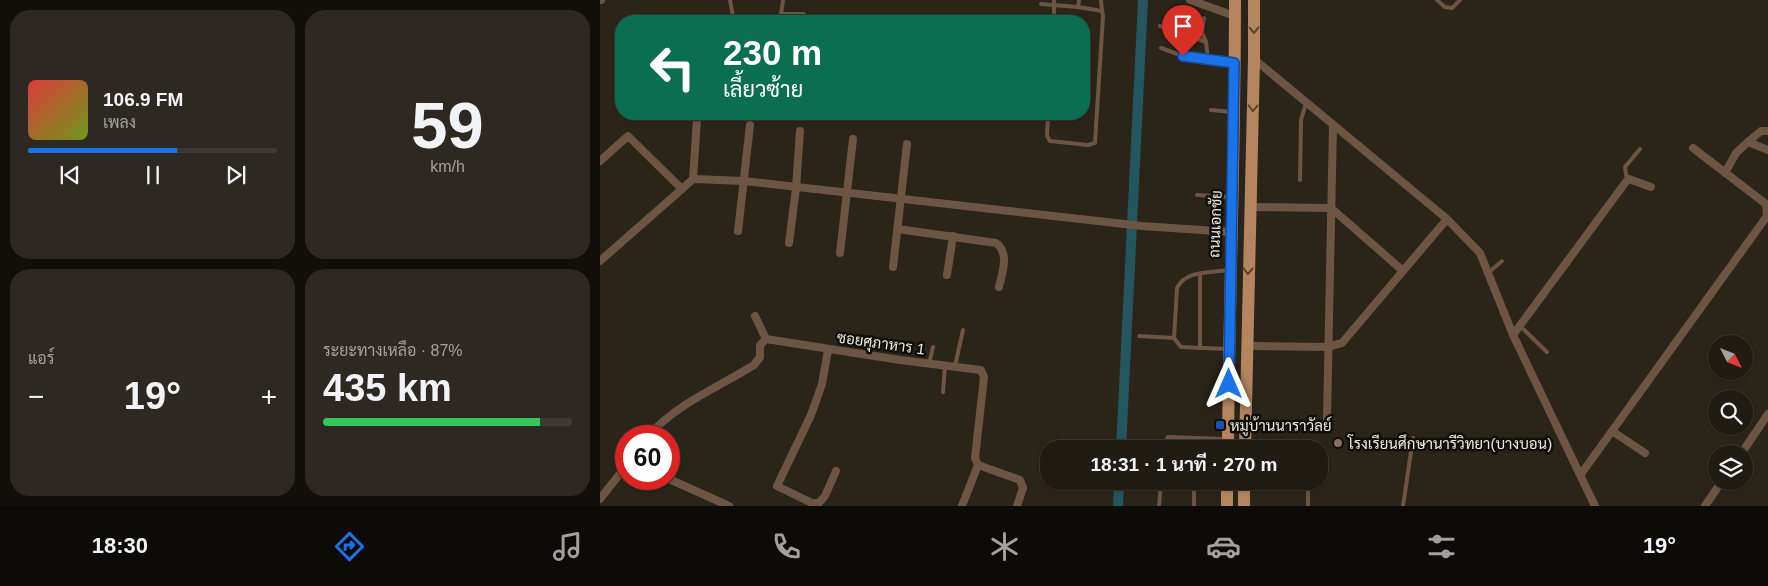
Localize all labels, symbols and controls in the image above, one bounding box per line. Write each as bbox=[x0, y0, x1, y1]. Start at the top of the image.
pin bbox=[1162, 5, 1204, 56]
icon: arrive bbox=[1169, 12, 1197, 40]
one-way arrow bbox=[1249, 26, 1259, 34]
text: 230 m bbox=[723, 33, 822, 72]
icon: left bbox=[640, 35, 705, 100]
text: เลี้ยวซ้าย bbox=[723, 77, 803, 102]
text: 106.9 FM bbox=[103, 89, 183, 110]
text: 59 bbox=[411, 89, 484, 162]
one-way arrow bbox=[1248, 104, 1259, 112]
text: เพลง bbox=[103, 114, 136, 131]
text: km/h bbox=[430, 158, 465, 175]
icon: previous bbox=[56, 161, 84, 189]
icon: pause bbox=[139, 161, 167, 189]
icon: next bbox=[222, 161, 250, 189]
street label: ถนนเอกชัย bbox=[1205, 190, 1225, 258]
one-way arrow bbox=[1243, 267, 1254, 275]
street label: ซอยศุภาหาร 1 bbox=[835, 328, 926, 361]
north arrow bbox=[1708, 335, 1752, 380]
map controls bbox=[1708, 335, 1753, 490]
text: ระยะทางเหลือ · 87% bbox=[323, 342, 463, 359]
text: แอร์ bbox=[28, 350, 54, 367]
position arrow bbox=[1202, 357, 1254, 409]
text: 435 km bbox=[323, 367, 452, 409]
text: 19° bbox=[124, 375, 181, 417]
text: − bbox=[28, 381, 44, 412]
text: + bbox=[261, 381, 277, 412]
button: search bbox=[1708, 390, 1753, 435]
place label: หมู่บ้านนาราวัลย์ bbox=[1230, 416, 1332, 436]
marker: หมู่บ้านนาราวัลย์ bbox=[1214, 419, 1226, 431]
speed limit sign: 60 bbox=[615, 425, 680, 490]
place label: โรงเรียนศึกษานารีวิทยา(บางบอน) bbox=[1347, 434, 1552, 452]
marker: โรงเรียนศึกษานารีวิทยา(บางบอน) bbox=[1332, 437, 1344, 449]
button: layers bbox=[1708, 445, 1753, 490]
text: 18:31 · 1 นาที · 270 m bbox=[1090, 454, 1278, 475]
icon: directions bbox=[332, 529, 367, 564]
icon: music bbox=[550, 529, 585, 564]
icon: phone bbox=[769, 529, 804, 564]
icon: climate bbox=[987, 529, 1022, 564]
icon: car bbox=[1206, 529, 1241, 564]
icon: filters bbox=[1424, 529, 1459, 564]
text: 18:30 bbox=[92, 533, 148, 558]
text: 19° bbox=[1643, 533, 1676, 558]

